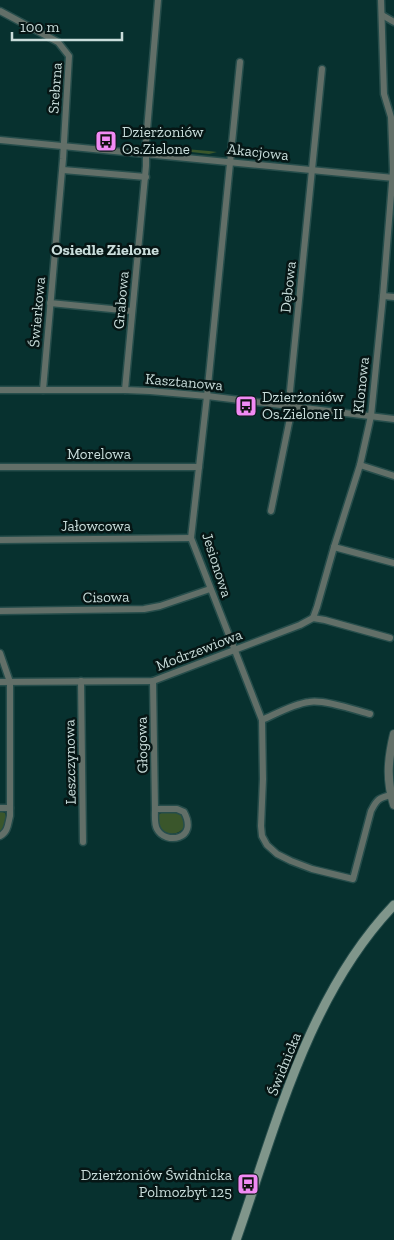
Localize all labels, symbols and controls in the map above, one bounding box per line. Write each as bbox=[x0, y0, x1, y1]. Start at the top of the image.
scale bar bbox=[12, 10, 122, 42]
text: 100 m bbox=[20, 18, 59, 36]
street label: Srebrna bbox=[44, 62, 66, 114]
place label: Dzierżoniów Os.Zielone bbox=[122, 123, 204, 158]
bus stop icon: Dzierżoniów Os.Zielone bbox=[94, 129, 118, 153]
street label: Akacjowa bbox=[226, 140, 290, 164]
district label: Osiedle Zielone bbox=[51, 240, 159, 259]
street label: Dębowa bbox=[276, 260, 300, 314]
street label: Grabowa bbox=[109, 270, 133, 330]
street label: Świerkowa bbox=[25, 276, 49, 348]
street label: Klonowa bbox=[349, 356, 373, 414]
street label: Kasztanowa bbox=[144, 370, 224, 394]
place label: Dzierżoniów Os.Zielone II bbox=[262, 388, 344, 423]
bus stop icon: Dzierżoniów Os.Zielone II bbox=[234, 394, 258, 418]
street label: Morelowa bbox=[67, 445, 131, 463]
street label: Jałowcowa bbox=[61, 517, 131, 535]
street label: Jesionowa bbox=[198, 530, 236, 600]
street label: Cisowa bbox=[82, 588, 130, 606]
street label: Modrzewiowa bbox=[153, 625, 245, 675]
street label: Głogowa bbox=[133, 717, 151, 773]
street label: Leszczynowa bbox=[60, 719, 80, 805]
street label: Świdnicka bbox=[263, 1030, 305, 1098]
place label: Dzierżoniów Świdnicka Polmozbyt 125 bbox=[81, 1166, 232, 1201]
bus stop icon: Dzierżoniów Świdnicka Polmozbyt 125 bbox=[236, 1172, 260, 1196]

